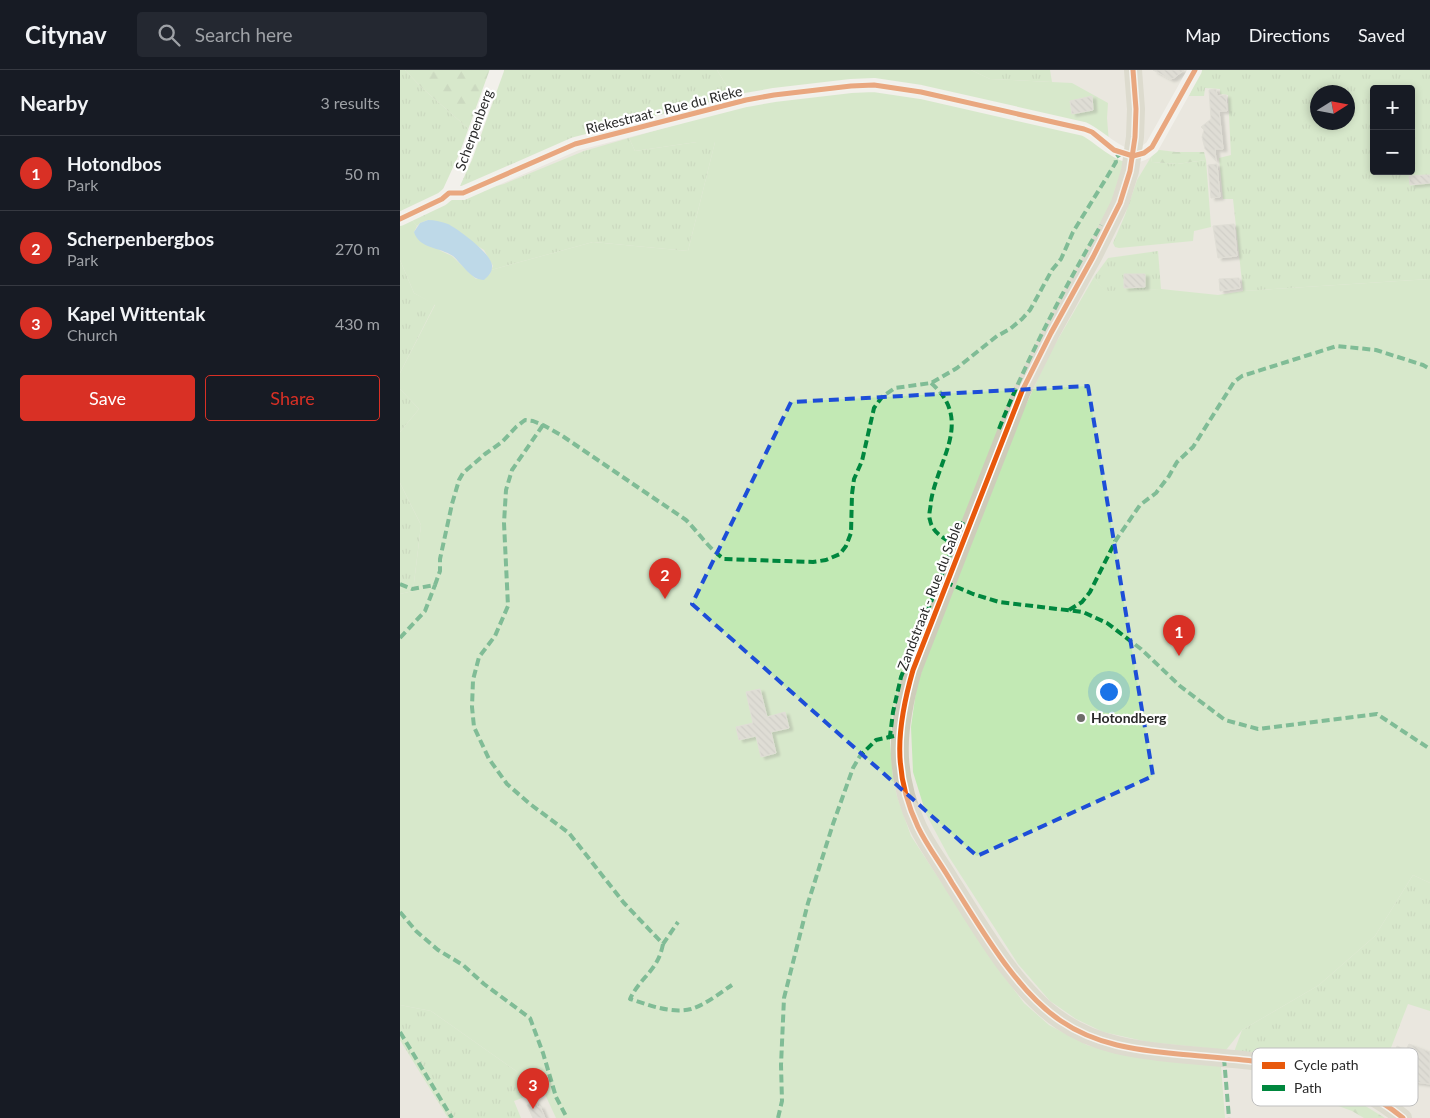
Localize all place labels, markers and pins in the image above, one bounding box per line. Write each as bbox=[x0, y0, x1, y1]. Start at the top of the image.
pin: 2 bbox=[649, 558, 681, 599]
pin: 1 bbox=[1163, 615, 1195, 656]
place label: Hotondberg bbox=[1091, 709, 1167, 726]
marker: Hotondberg bbox=[1075, 712, 1087, 724]
pin: 3 bbox=[517, 1068, 549, 1109]

